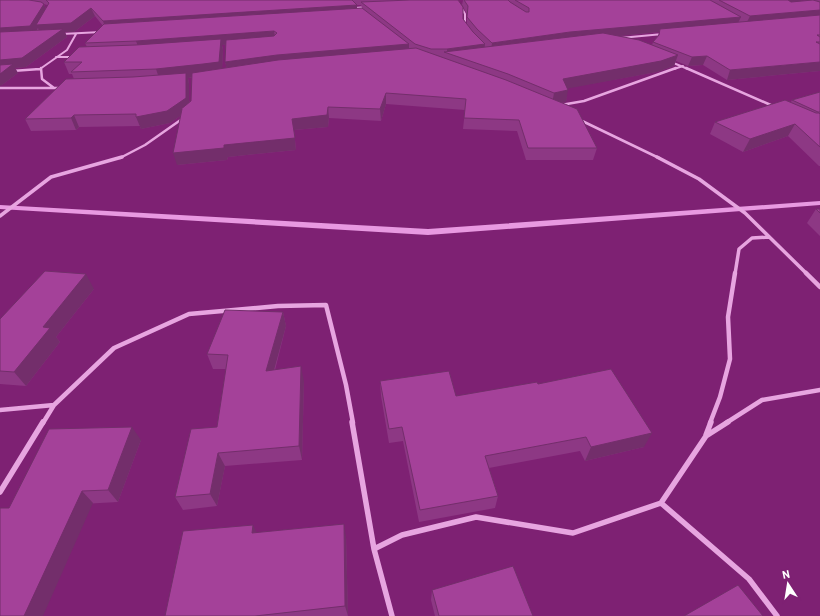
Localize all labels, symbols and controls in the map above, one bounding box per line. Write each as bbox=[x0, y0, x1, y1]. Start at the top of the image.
north arrow bbox=[768, 564, 808, 604]
text: N bbox=[781, 567, 791, 581]

